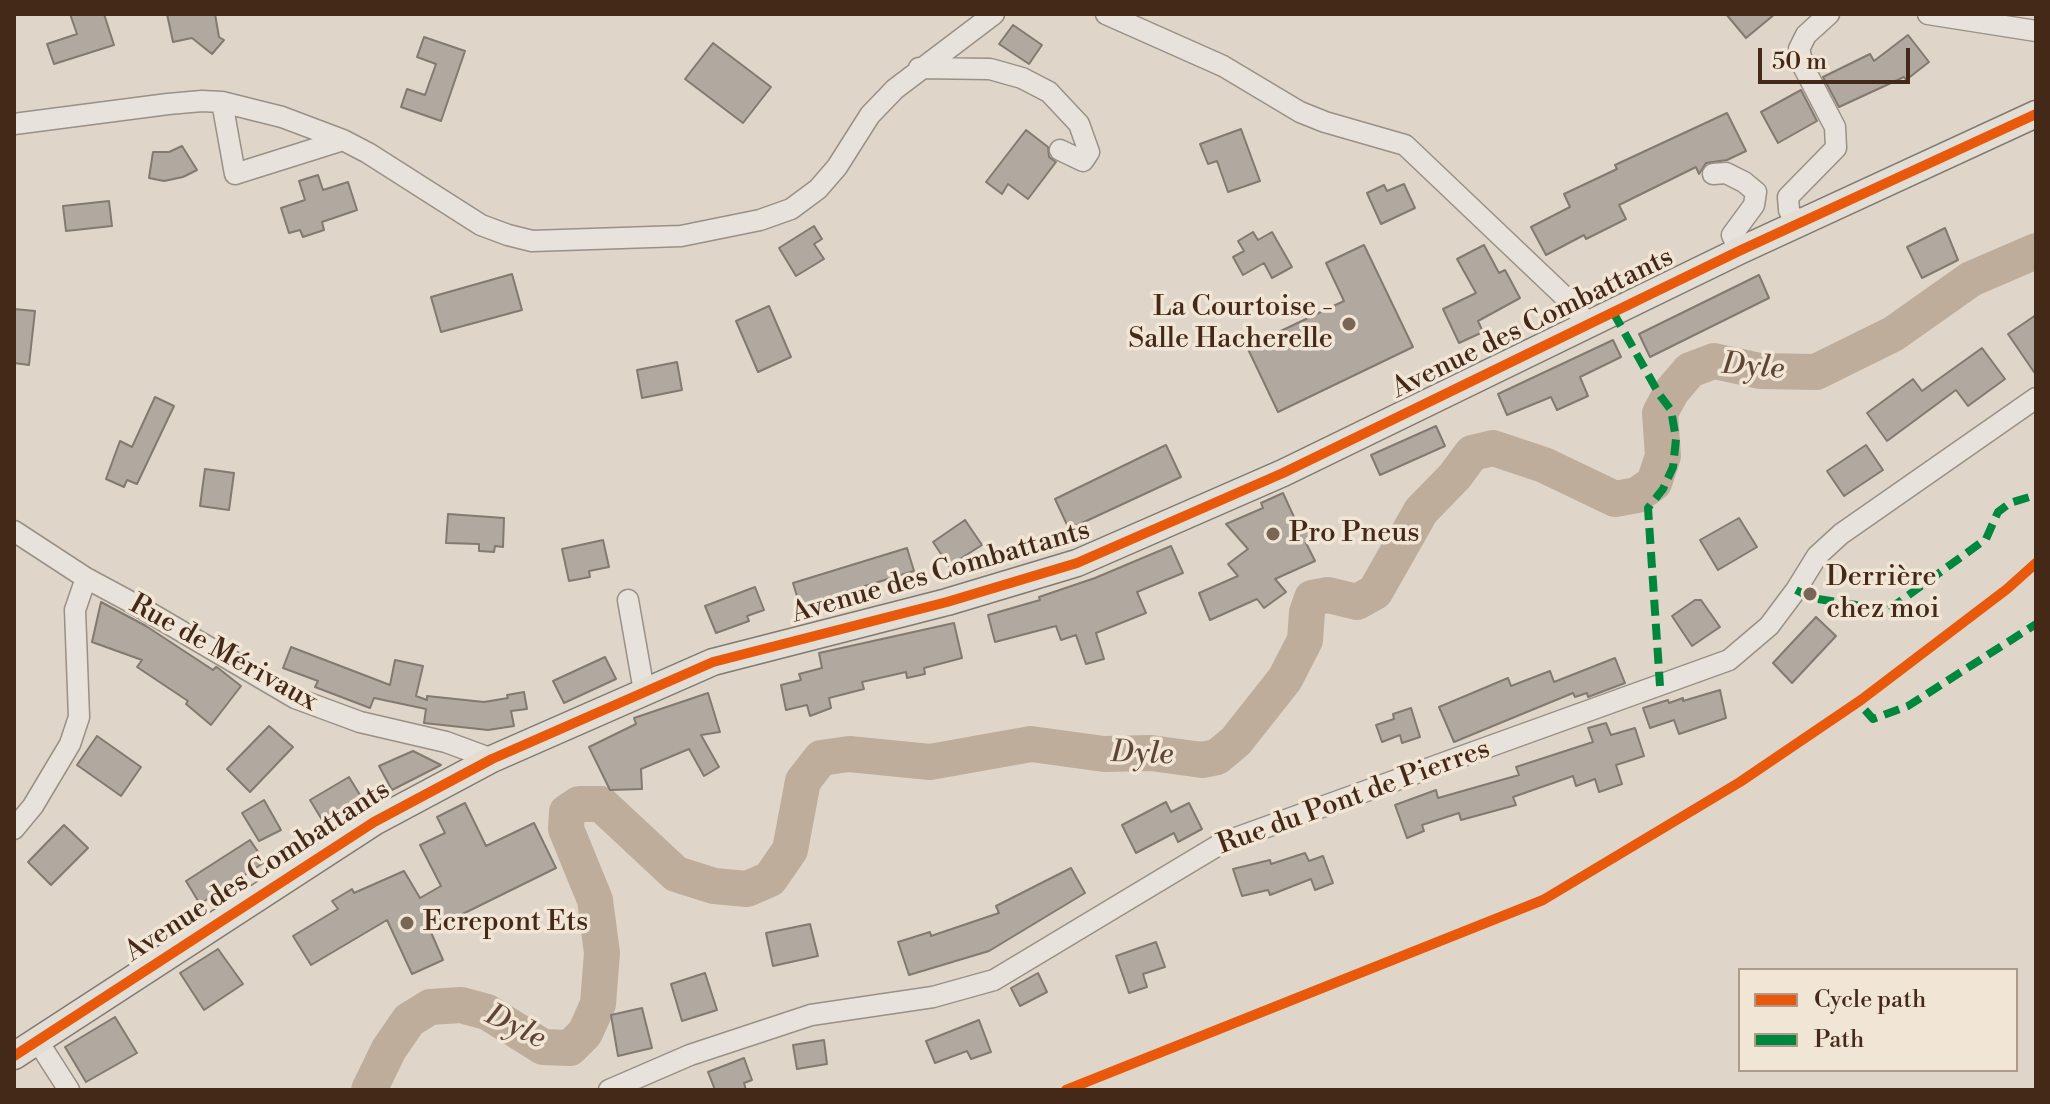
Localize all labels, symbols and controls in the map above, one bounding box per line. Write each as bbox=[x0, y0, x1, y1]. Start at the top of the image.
scale bar bbox=[1762, 32, 1914, 82]
text: 50 m bbox=[1772, 47, 1827, 77]
street label: Avenue des Combattants bbox=[1387, 241, 1679, 407]
place label: La Courtoise - Salle Hacherelle bbox=[1128, 291, 1333, 357]
marker: La Courtoise - Salle Hacherelle bbox=[1340, 315, 1358, 333]
water label: Dyle bbox=[1720, 347, 1786, 389]
street label: Avenue des Combattants bbox=[788, 514, 1094, 632]
place label: Pro Pneus bbox=[1289, 517, 1420, 551]
marker: Pro Pneus bbox=[1264, 525, 1282, 543]
place label: Derrière chez moi bbox=[1826, 561, 1939, 627]
marker: Derrière chez moi bbox=[1801, 585, 1819, 603]
street label: Rue de Mérivaux bbox=[123, 588, 323, 720]
street label: Rue du Pont de Pierres bbox=[1213, 733, 1495, 863]
water label: Dyle bbox=[1110, 736, 1174, 774]
street label: Avenue des Combattants bbox=[119, 774, 397, 970]
place label: Ecrepont Ets bbox=[423, 906, 588, 940]
marker: Ecrepont Ets bbox=[398, 914, 416, 932]
legend bbox=[1738, 968, 2018, 1072]
text: Cycle path bbox=[1814, 985, 1926, 1015]
water label: Dyle bbox=[479, 998, 551, 1058]
text: Path bbox=[1814, 1025, 1864, 1055]

